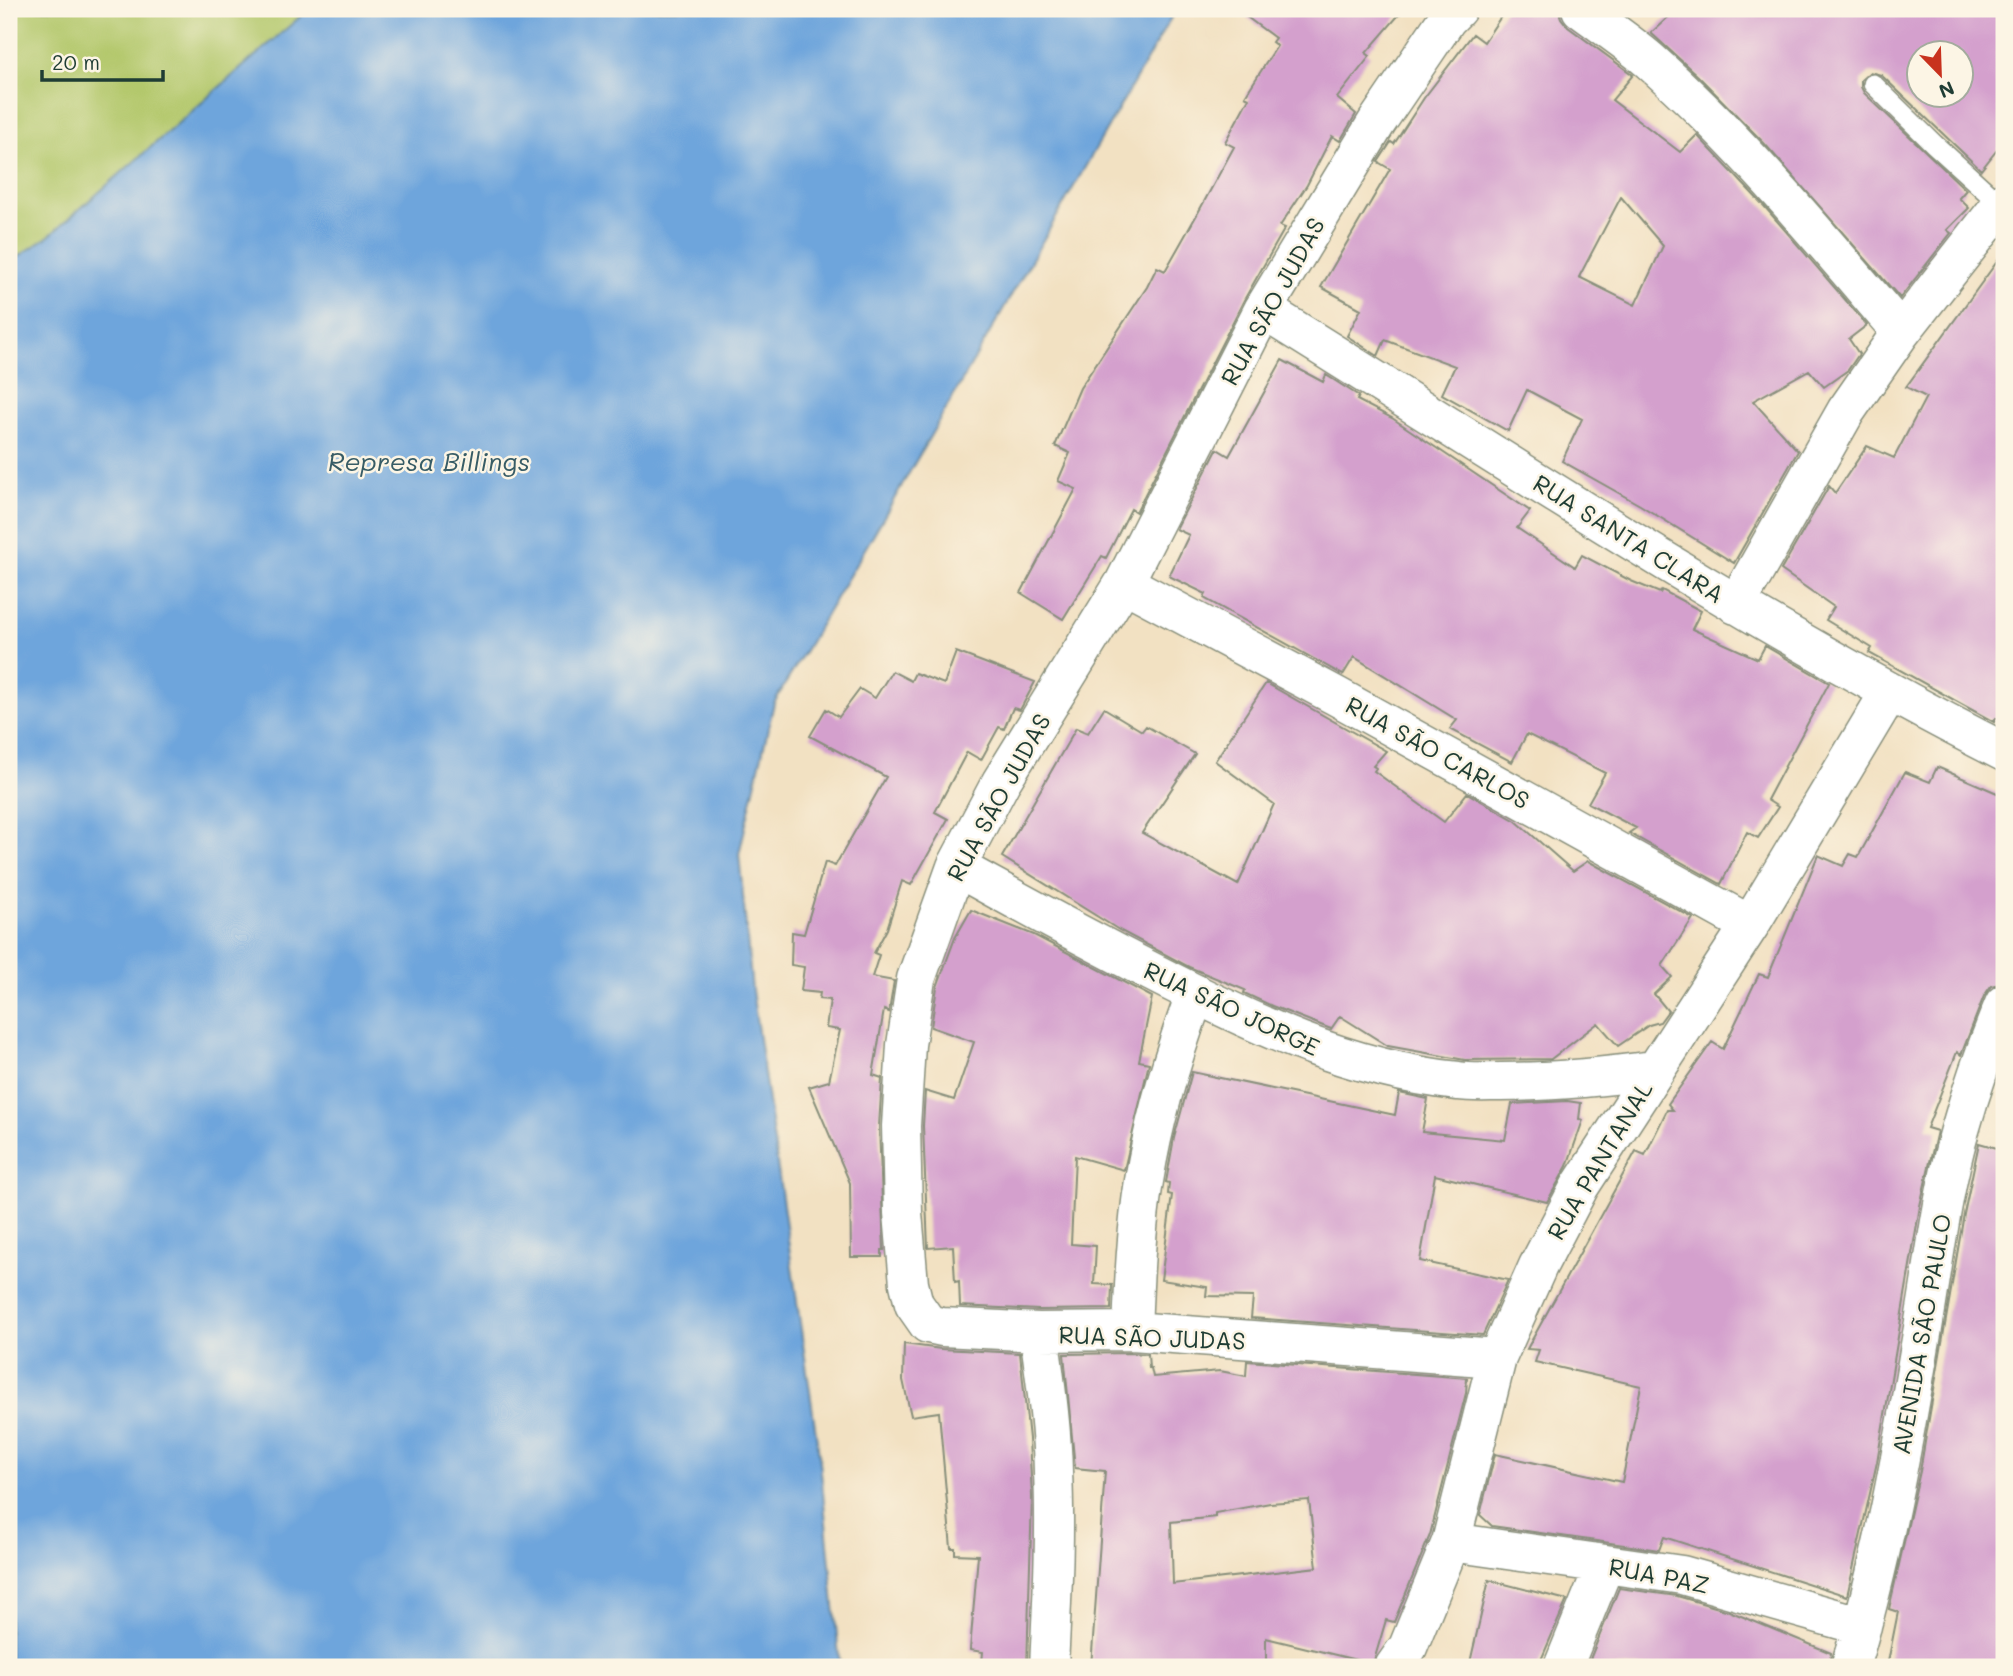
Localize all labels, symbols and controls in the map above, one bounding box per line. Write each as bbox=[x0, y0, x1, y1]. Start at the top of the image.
scale bar bbox=[42, 38, 163, 82]
north arrow bbox=[1904, 38, 1974, 108]
text: 20 m bbox=[52, 48, 100, 75]
text: N bbox=[1935, 76, 1958, 104]
street label: RUA SÃO JUDAS bbox=[1213, 212, 1331, 390]
water label: Represa Billings bbox=[328, 444, 530, 478]
street label: RUA SANTA CLARA bbox=[1528, 467, 1730, 609]
street label: RUA SÃO CARLOS bbox=[1341, 689, 1535, 815]
street label: RUA SÃO JUDAS bbox=[939, 708, 1057, 886]
street label: RUA SÃO JORGE bbox=[1139, 954, 1325, 1062]
street label: RUA PANTANAL bbox=[1539, 1075, 1659, 1245]
street label: AVENIDA SÃO PAULO bbox=[1885, 1211, 1957, 1457]
street label: RUA SÃO JUDAS bbox=[1058, 1318, 1246, 1356]
street label: RUA PAZ bbox=[1606, 1550, 1712, 1600]

